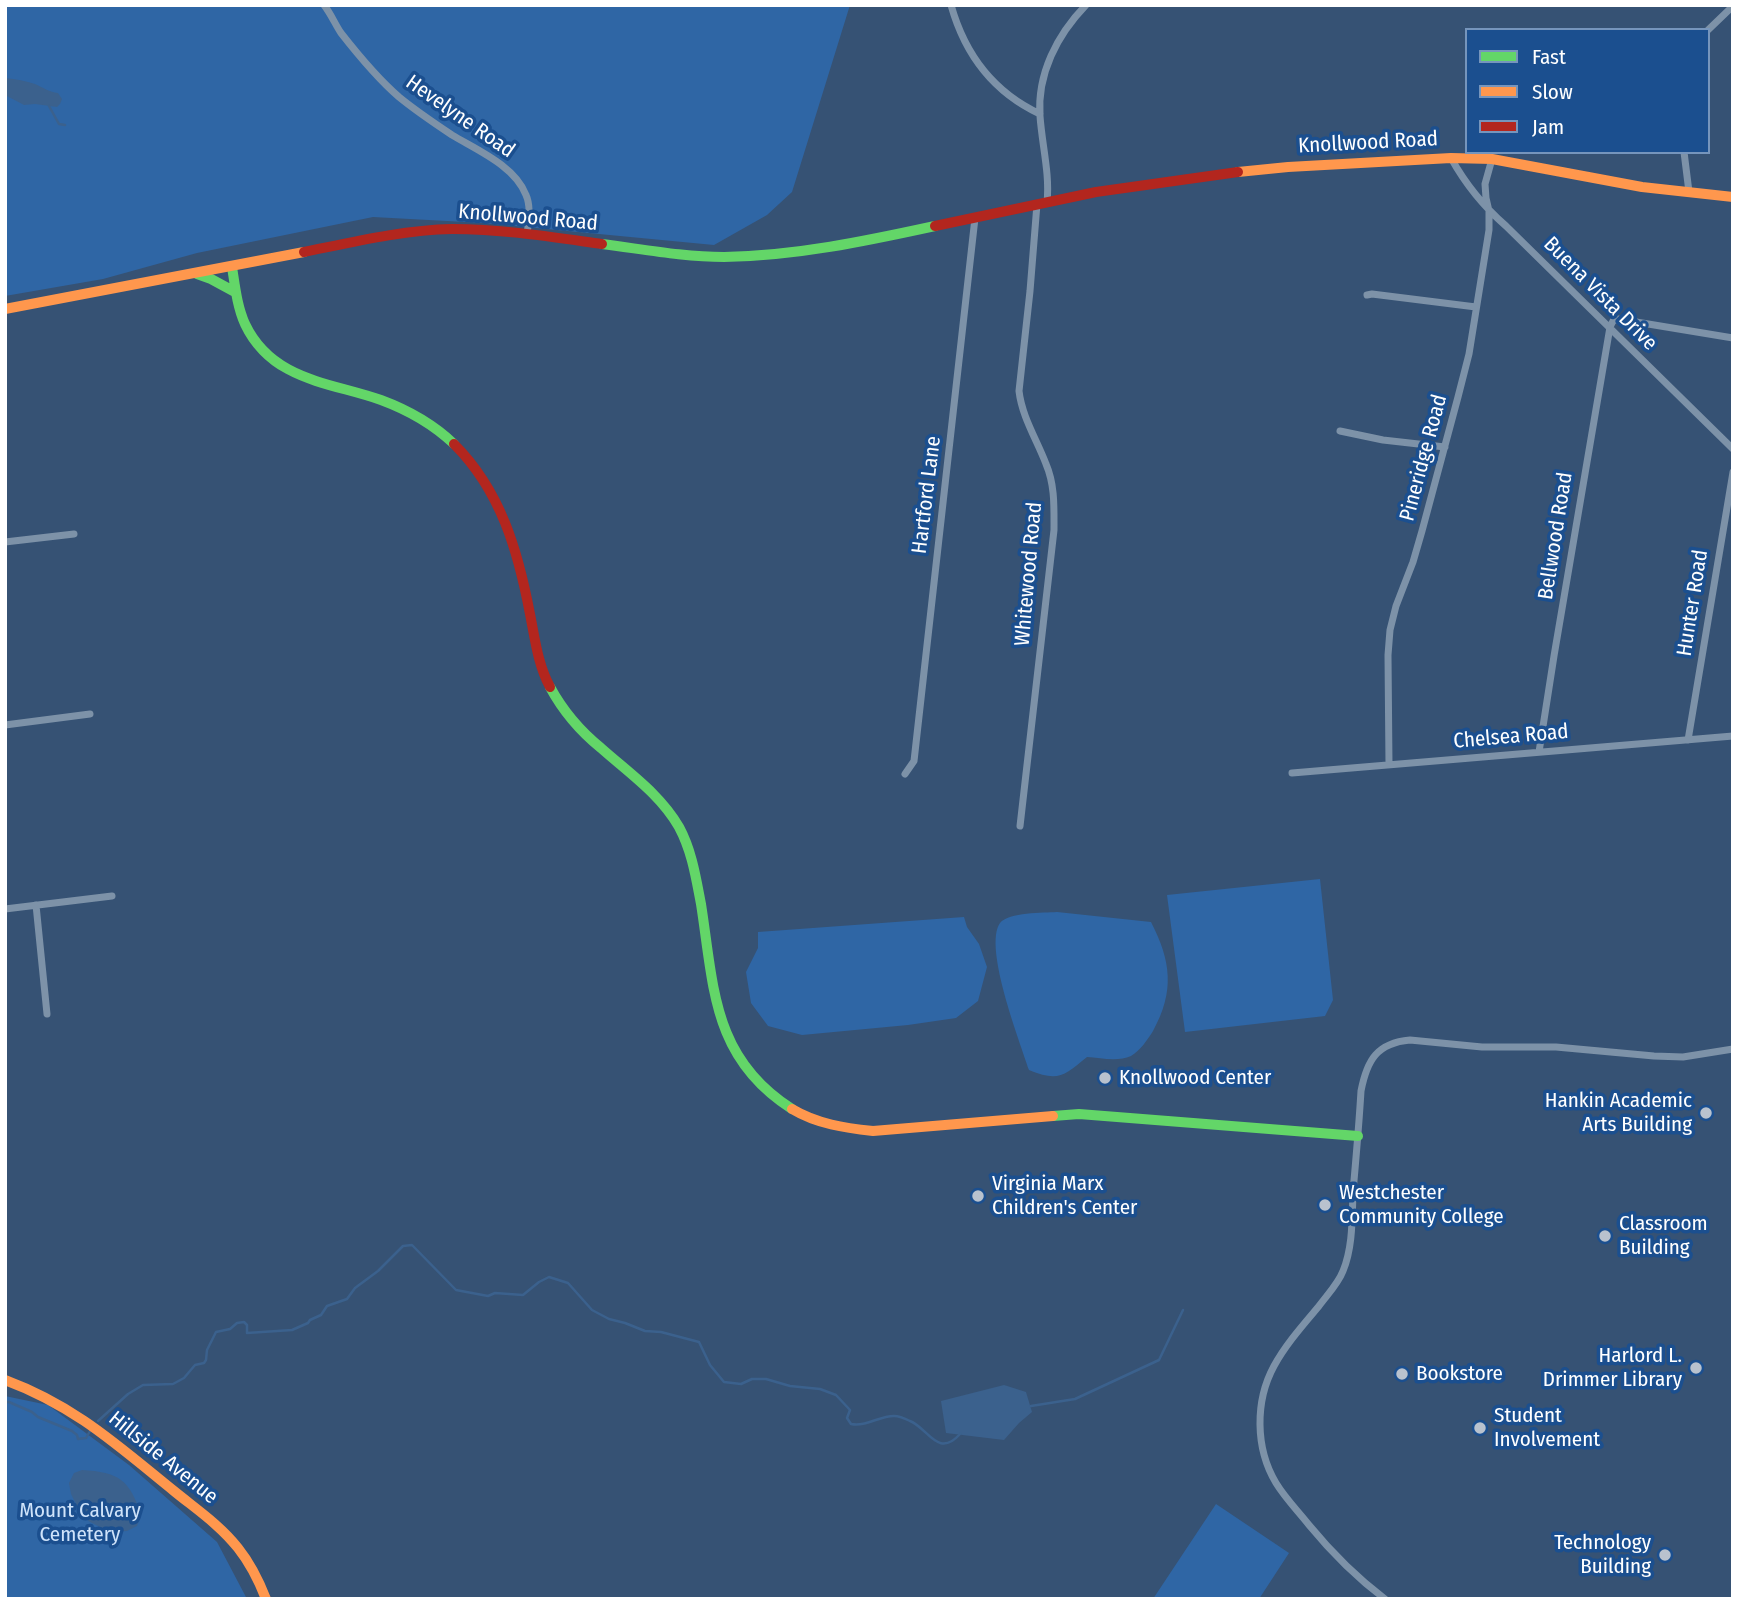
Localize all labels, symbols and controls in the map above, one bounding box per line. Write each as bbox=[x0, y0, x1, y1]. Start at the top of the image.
legend bbox=[1465, 28, 1710, 154]
text: Fast bbox=[1532, 44, 1566, 70]
street label: Hevelyne Road bbox=[401, 70, 519, 164]
text: Slow bbox=[1532, 79, 1573, 105]
text: Jam bbox=[1532, 114, 1564, 140]
street label: Knollwood Road bbox=[1297, 127, 1439, 159]
street label: Knollwood Road bbox=[457, 199, 599, 237]
street label: Buena Vista Drive bbox=[1538, 232, 1662, 356]
street label: Pineridge Road bbox=[1395, 392, 1453, 524]
street label: Hartford Lane bbox=[907, 435, 947, 555]
street label: Bellwood Road bbox=[1534, 471, 1578, 601]
street label: Whitewood Road bbox=[1010, 501, 1048, 647]
street label: Hunter Road bbox=[1672, 548, 1714, 658]
street label: Chelsea Road bbox=[1452, 719, 1570, 755]
place label: Knollwood Center bbox=[1119, 1065, 1271, 1091]
marker: Knollwood Center bbox=[1097, 1070, 1113, 1086]
place label: Hankin Academic Arts Building bbox=[1545, 1088, 1692, 1138]
marker: Hankin Academic Arts Building bbox=[1698, 1105, 1714, 1121]
place label: Virginia Marx Children's Center bbox=[992, 1171, 1137, 1221]
place label: Westchester Community College bbox=[1339, 1180, 1504, 1230]
marker: Virginia Marx Children's Center bbox=[970, 1188, 986, 1204]
marker: Westchester Community College bbox=[1317, 1197, 1333, 1213]
place label: Classroom Building bbox=[1619, 1211, 1708, 1261]
marker: Classroom Building bbox=[1597, 1228, 1613, 1244]
place label: Harlord L. Drimmer Library bbox=[1543, 1343, 1682, 1393]
marker: Harlord L. Drimmer Library bbox=[1688, 1360, 1704, 1376]
place label: Bookstore bbox=[1416, 1361, 1503, 1387]
marker: Bookstore bbox=[1394, 1366, 1410, 1382]
place label: Student Involvement bbox=[1494, 1403, 1600, 1453]
street label: Hillside Avenue bbox=[103, 1406, 223, 1510]
marker: Student Involvement bbox=[1472, 1420, 1488, 1436]
park label: Mount Calvary Cemetery bbox=[19, 1498, 141, 1548]
place label: Technology Building bbox=[1554, 1530, 1651, 1580]
marker: Technology Building bbox=[1657, 1547, 1673, 1563]

